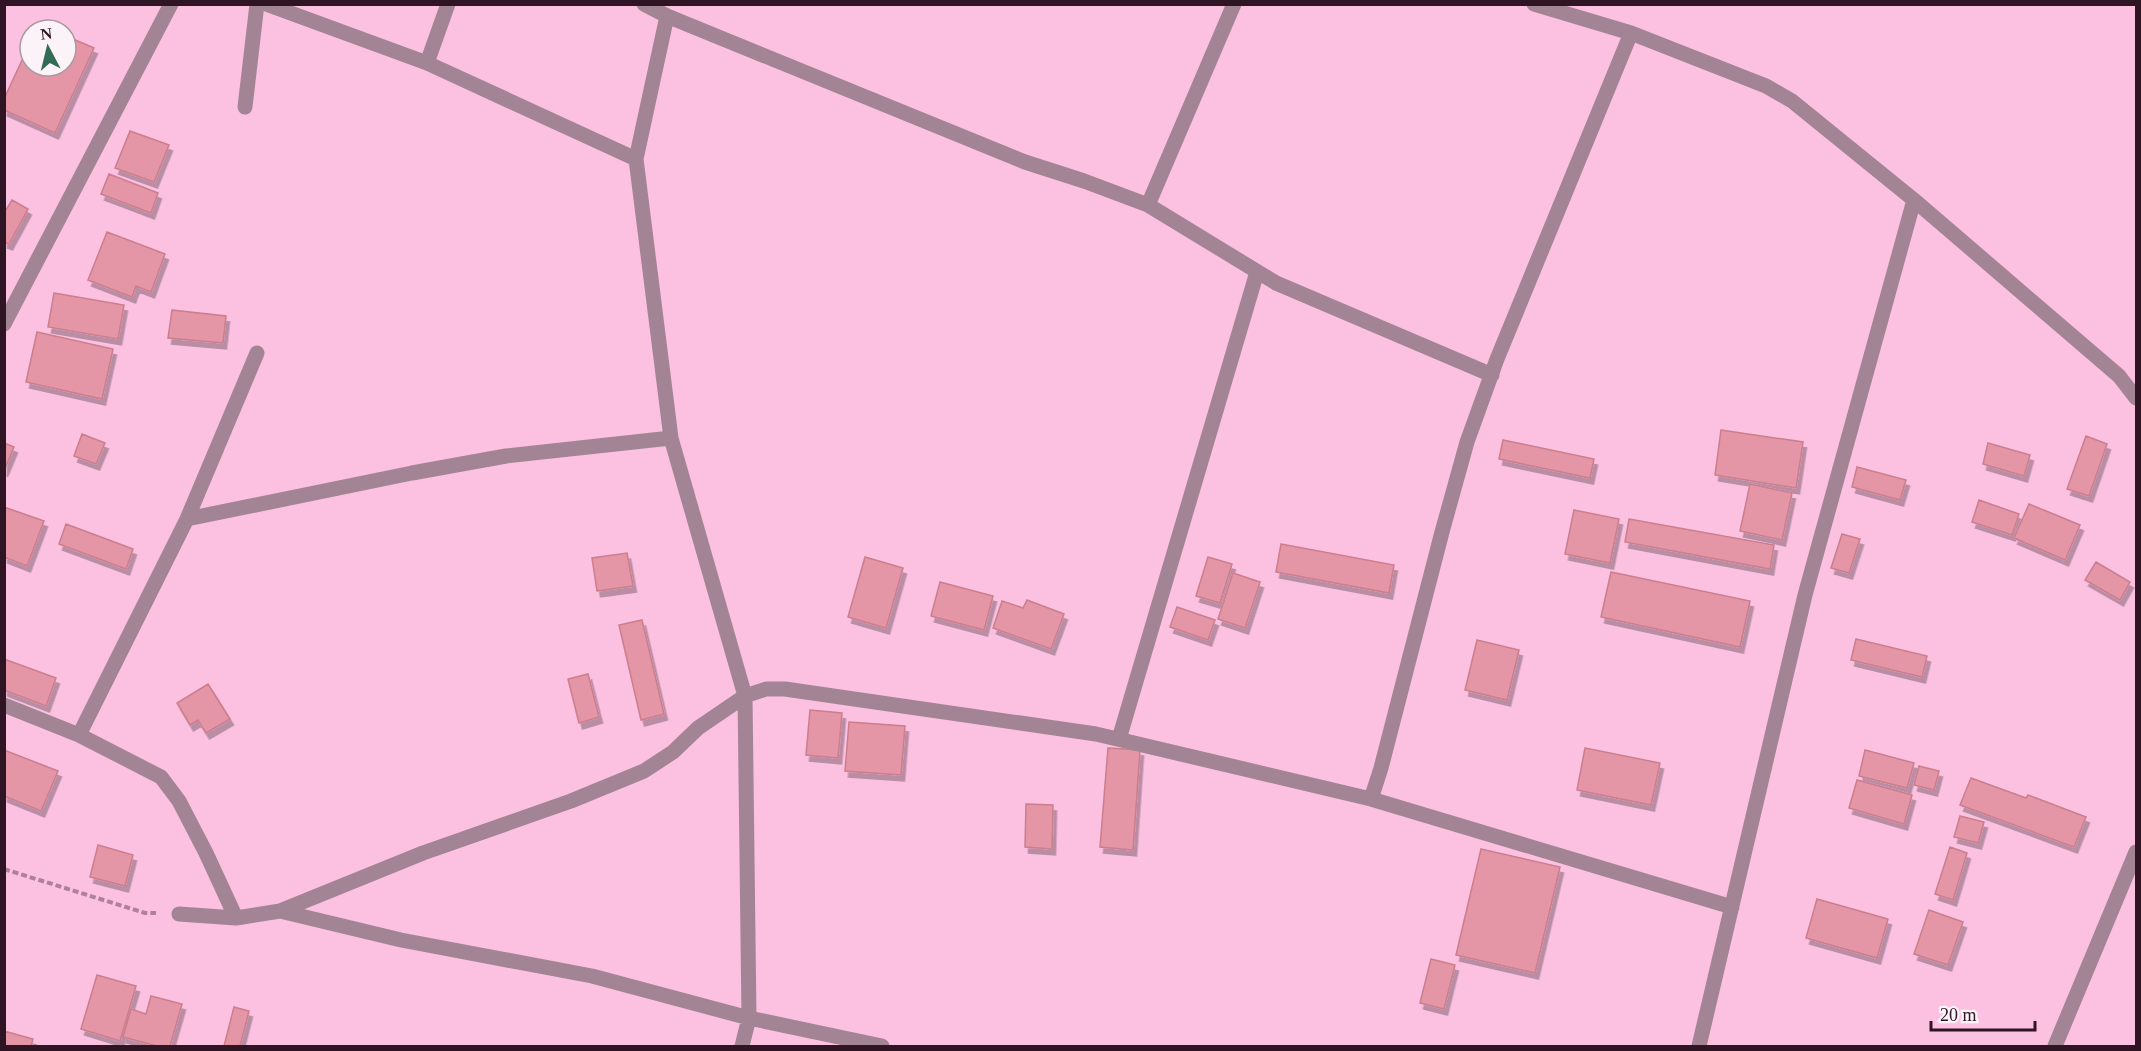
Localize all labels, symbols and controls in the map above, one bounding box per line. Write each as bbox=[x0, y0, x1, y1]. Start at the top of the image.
north arrow bbox=[18, 18, 78, 78]
text: N bbox=[39, 24, 53, 43]
scale bar bbox=[1931, 994, 2034, 1032]
text: 20 m bbox=[1940, 1005, 1977, 1025]

